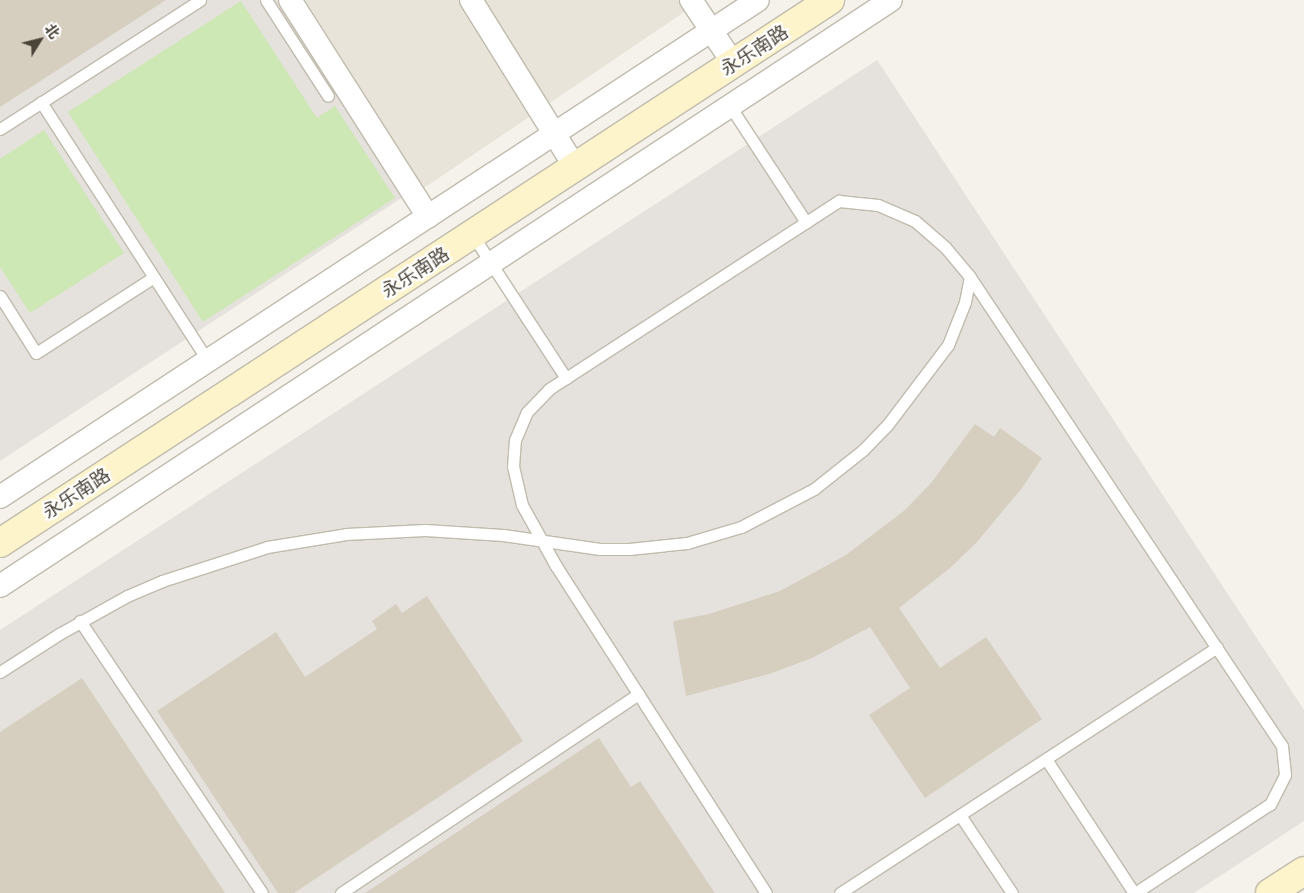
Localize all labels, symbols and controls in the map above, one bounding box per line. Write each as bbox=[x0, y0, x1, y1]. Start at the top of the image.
north arrow bbox=[15, 15, 65, 65]
text: 北 bbox=[40, 19, 65, 43]
street label: 永乐南路 bbox=[716, 20, 792, 80]
street label: 永乐南路 bbox=[377, 242, 453, 302]
street label: 永乐南路 bbox=[38, 463, 114, 523]

